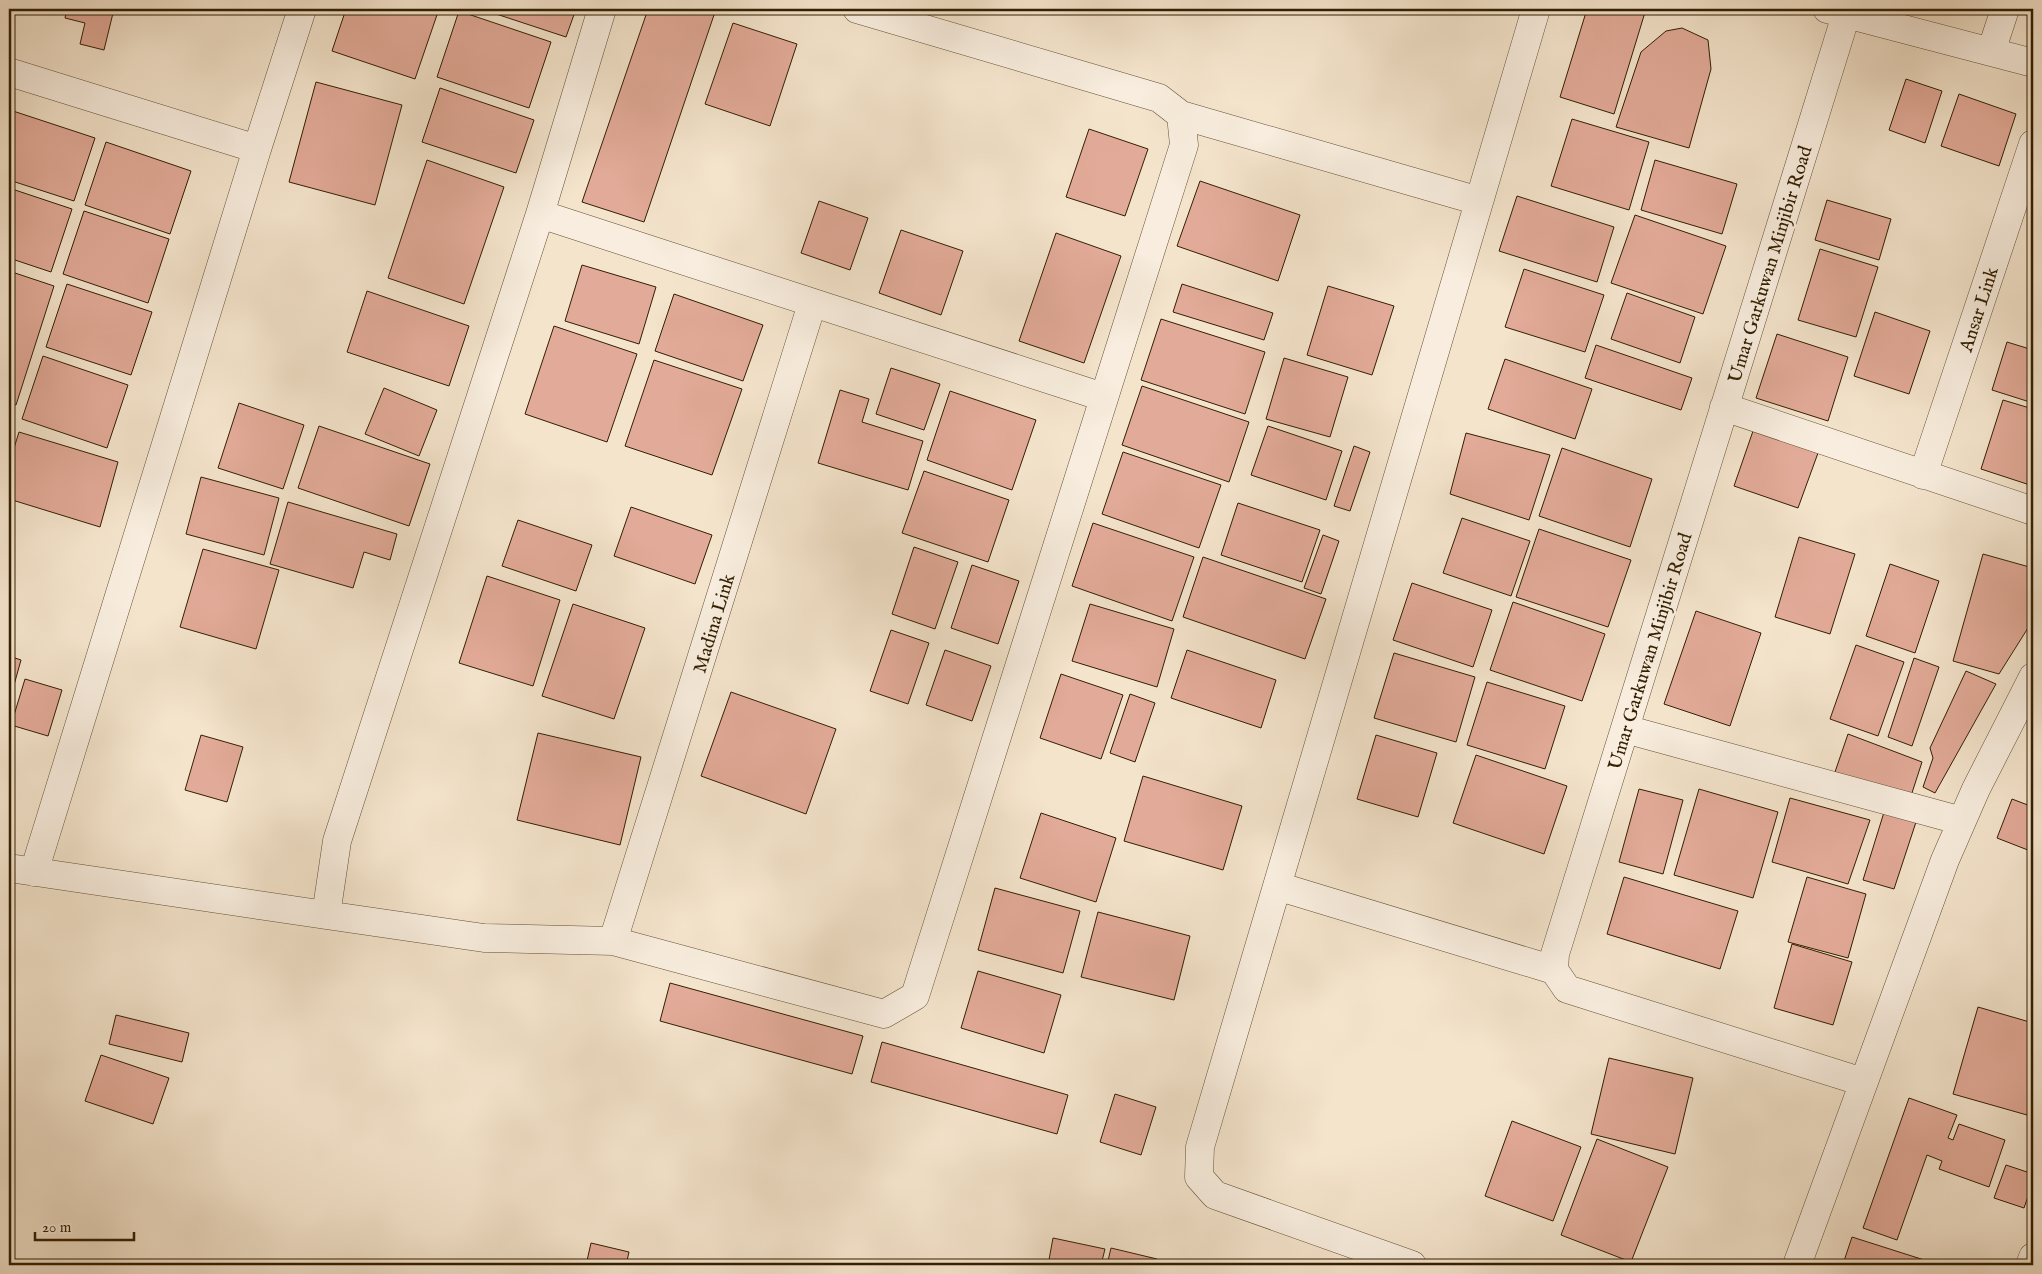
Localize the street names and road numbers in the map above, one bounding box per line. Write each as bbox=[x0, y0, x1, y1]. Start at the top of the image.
street label: Umar Garkuwan Minjibir Road bbox=[1723, 142, 1819, 386]
street label: Ansar Link bbox=[1955, 263, 2005, 356]
street label: Umar Garkuwan Minjibir Road bbox=[1603, 529, 1699, 773]
street label: Madina Link bbox=[688, 570, 742, 676]

